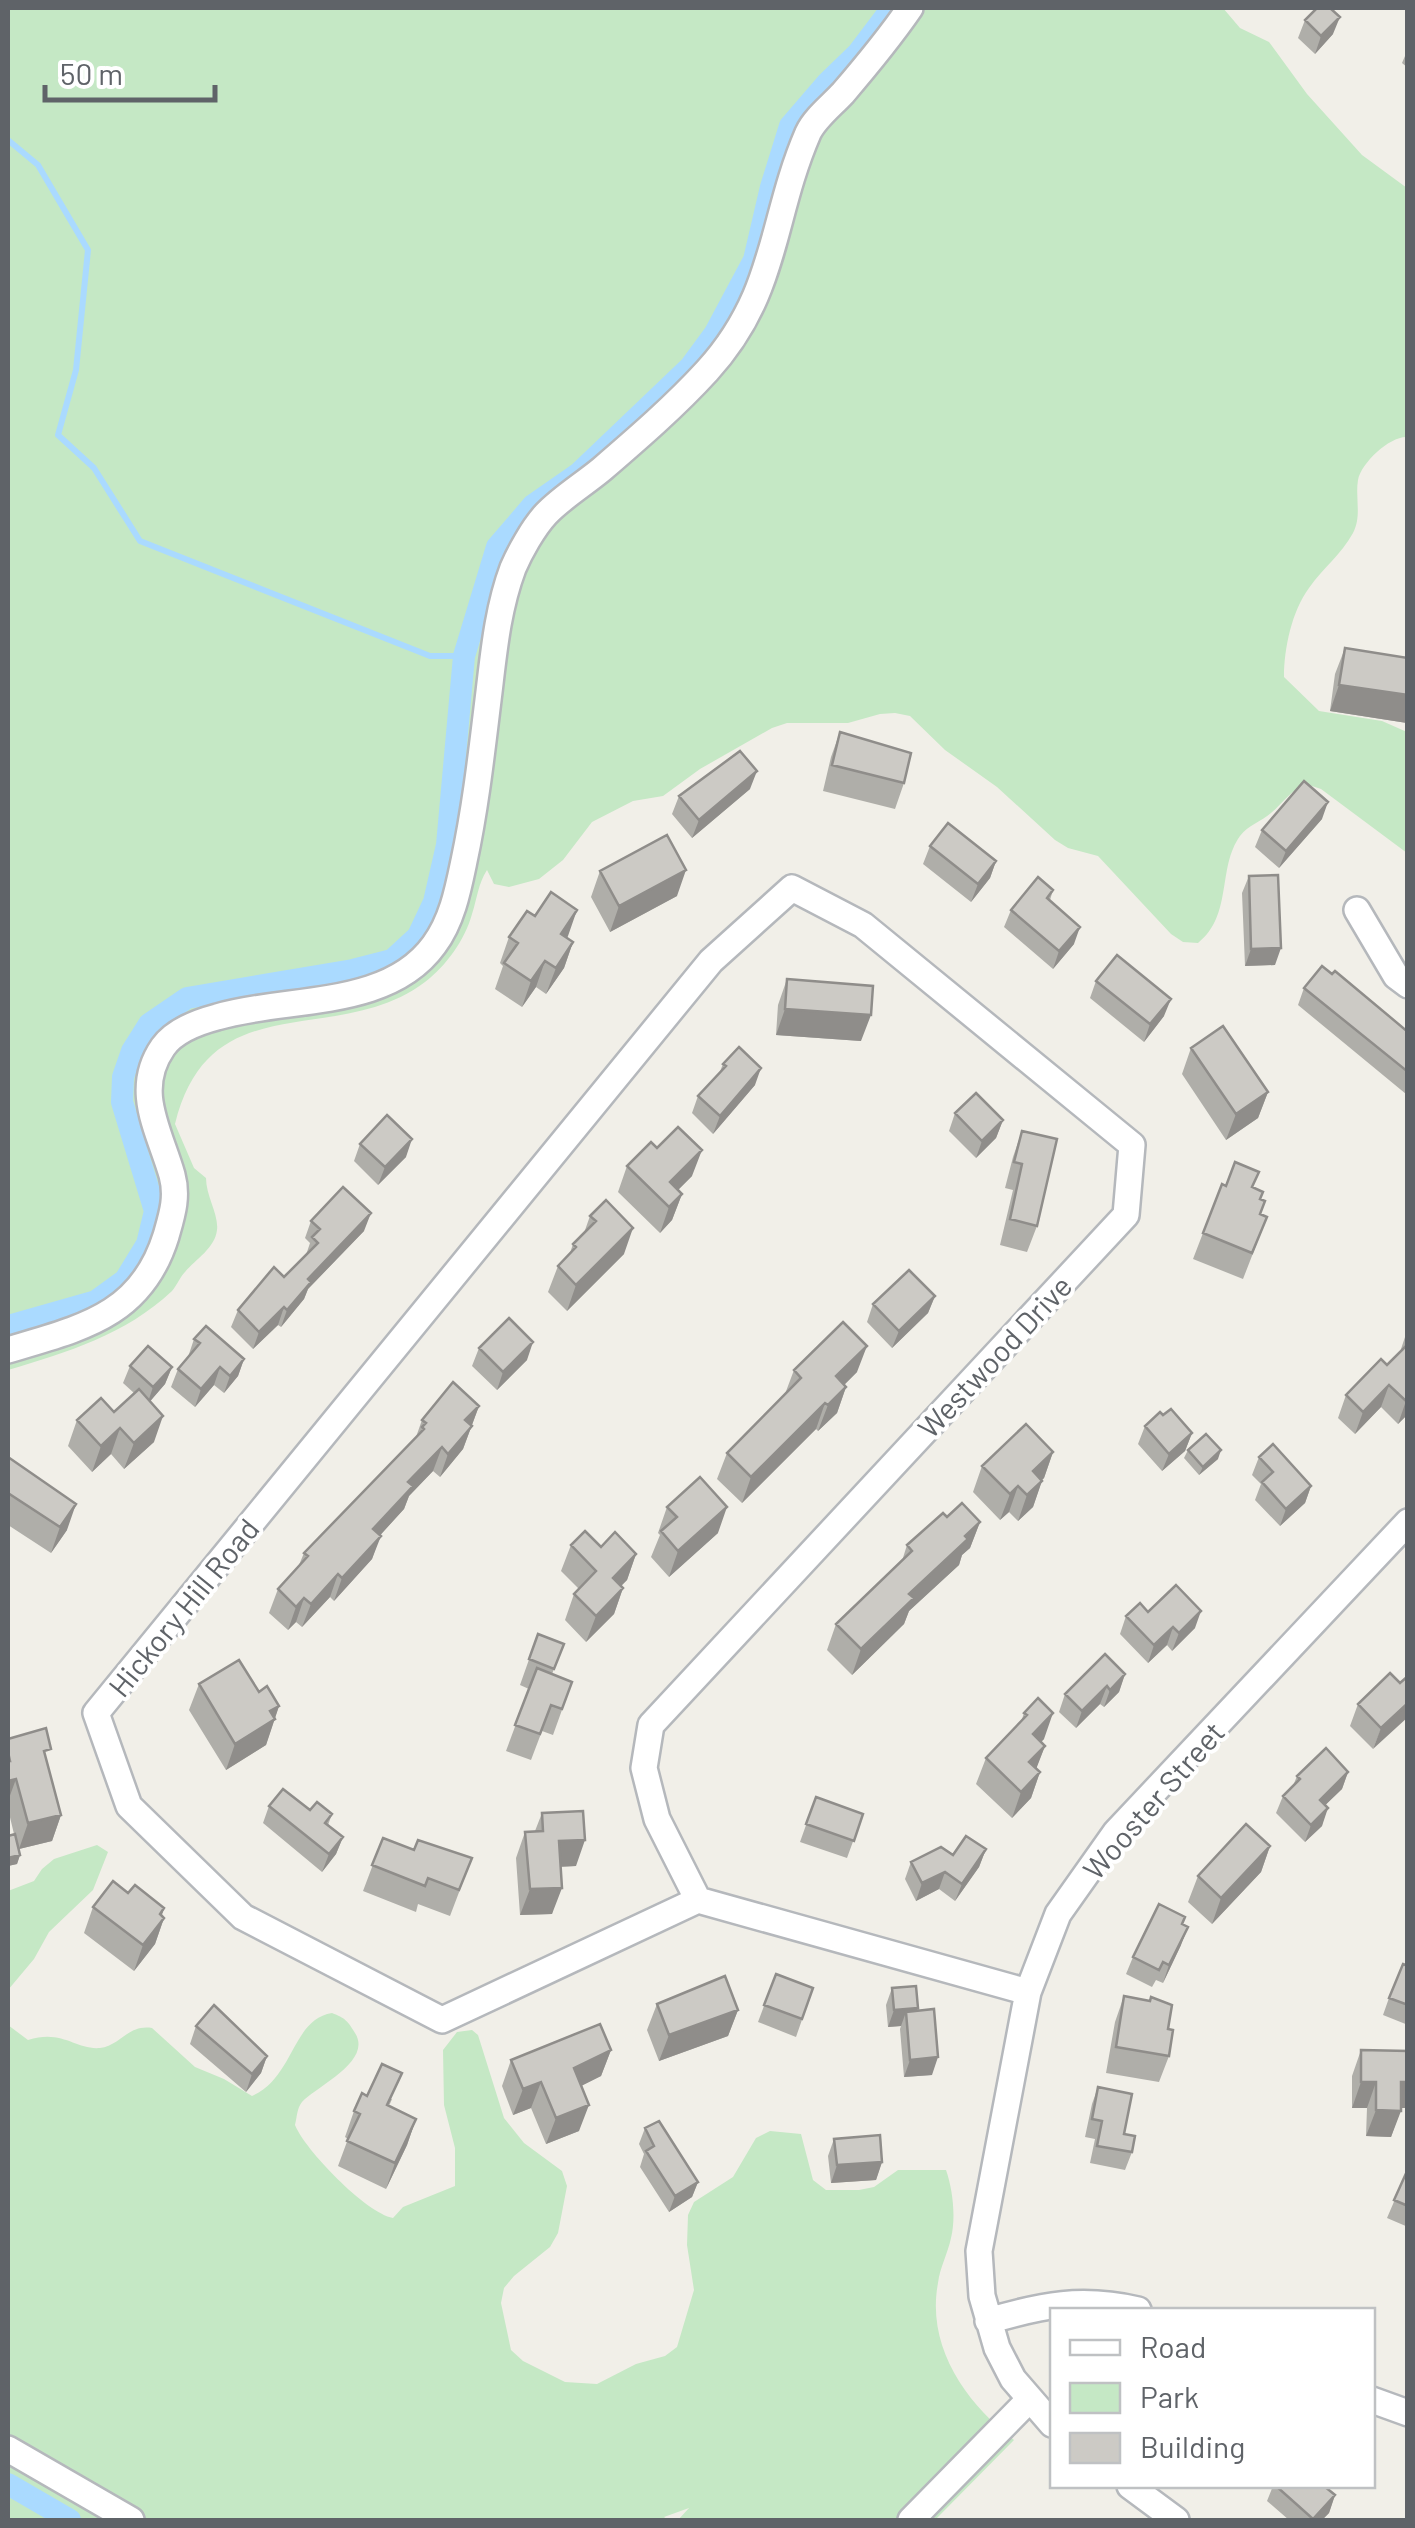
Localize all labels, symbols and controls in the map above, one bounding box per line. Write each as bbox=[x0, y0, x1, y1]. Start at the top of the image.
scale bar bbox=[45, 40, 215, 102]
text: 50 m bbox=[60, 55, 123, 91]
street label: Westwood Drive bbox=[910, 1267, 1078, 1445]
street label: Hickory Hill Road bbox=[100, 1511, 266, 1703]
street label: Wooster Street bbox=[1075, 1714, 1231, 1886]
legend bbox=[1050, 2308, 1375, 2488]
text: Road bbox=[1140, 2328, 1206, 2364]
text: Park bbox=[1140, 2378, 1199, 2414]
text: Building bbox=[1140, 2428, 1245, 2464]

